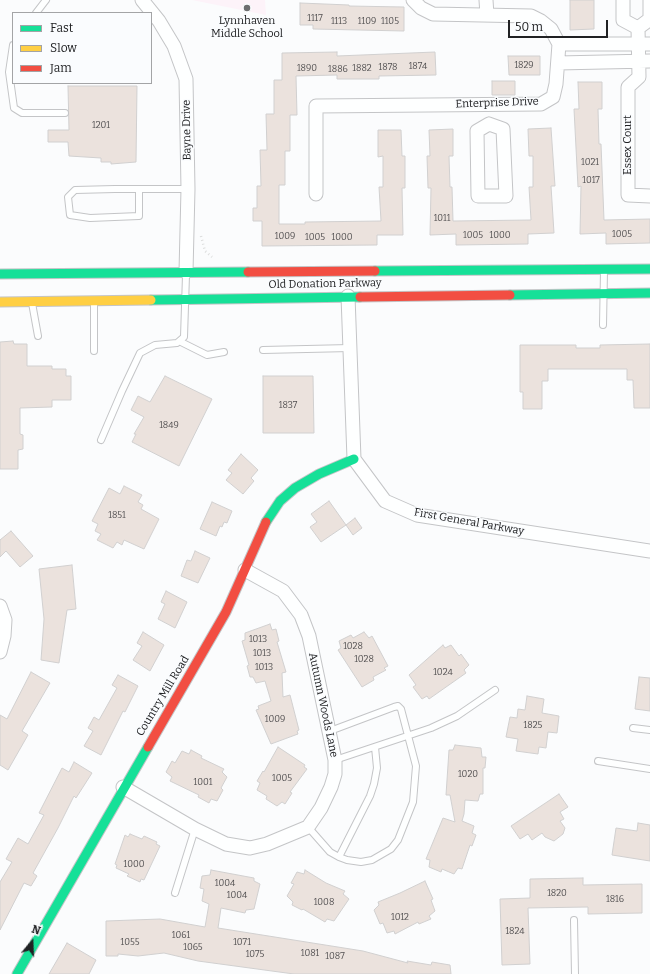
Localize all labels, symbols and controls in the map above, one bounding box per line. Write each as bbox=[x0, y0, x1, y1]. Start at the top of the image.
marker: Lynnhaven Middle School bbox=[242, 3, 252, 13]
legend bbox=[12, 12, 152, 84]
scale bar bbox=[510, 12, 610, 38]
house number: 1117 bbox=[307, 13, 323, 23]
place label: Lynnhaven Middle School bbox=[211, 14, 283, 40]
house number: 1113 bbox=[331, 16, 347, 26]
house number: 1109 bbox=[358, 16, 376, 26]
house number: 1105 bbox=[381, 16, 399, 26]
text: 50 m bbox=[515, 20, 543, 34]
text: Fast bbox=[50, 21, 73, 35]
text: Slow bbox=[50, 41, 77, 55]
house number: 1829 bbox=[514, 60, 534, 70]
text: Jam bbox=[50, 61, 72, 75]
house number: 1874 bbox=[409, 61, 427, 71]
house number: 1878 bbox=[379, 62, 397, 72]
house number: 1890 bbox=[297, 63, 317, 73]
house number: 1882 bbox=[352, 63, 372, 73]
house number: 1886 bbox=[328, 64, 348, 74]
street label: Enterprise Drive bbox=[455, 95, 539, 111]
street label: Bayne Drive bbox=[180, 100, 194, 160]
street label: Essex Court bbox=[621, 115, 635, 175]
house number: 1201 bbox=[92, 120, 110, 130]
house number: 1021 bbox=[581, 157, 599, 167]
house number: 1017 bbox=[582, 175, 600, 185]
house number: 1011 bbox=[434, 213, 450, 223]
house number: 1005 bbox=[612, 229, 632, 239]
house number: 1005 bbox=[463, 230, 483, 240]
house number: 1000 bbox=[490, 230, 510, 240]
house number: 1009 bbox=[275, 231, 295, 241]
house number: 1005 bbox=[305, 232, 325, 242]
house number: 1000 bbox=[332, 232, 352, 242]
street label: Old Donation Parkway bbox=[268, 276, 382, 292]
house number: 1837 bbox=[279, 400, 297, 410]
house number: 1849 bbox=[159, 420, 179, 430]
street label: First General Parkway bbox=[413, 506, 525, 538]
house number: 1851 bbox=[108, 510, 126, 520]
house number: 1013 bbox=[249, 634, 267, 644]
house number: 1028 bbox=[343, 641, 363, 651]
house number: 1013 bbox=[253, 648, 271, 658]
street label: Autumn Woods Lane bbox=[305, 651, 341, 759]
street label: Country Mill Road bbox=[134, 653, 192, 739]
house number: 1028 bbox=[354, 654, 374, 664]
house number: 1013 bbox=[255, 662, 273, 672]
house number: 1024 bbox=[433, 667, 453, 677]
house number: 1009 bbox=[265, 714, 285, 724]
house number: 1825 bbox=[524, 720, 542, 730]
house number: 1020 bbox=[458, 769, 478, 779]
house number: 1005 bbox=[272, 773, 292, 783]
house number: 1001 bbox=[194, 777, 212, 787]
house number: 1000 bbox=[124, 859, 144, 869]
house number: 1004 bbox=[215, 878, 235, 888]
house number: 1820 bbox=[547, 888, 567, 898]
house number: 1004 bbox=[227, 890, 247, 900]
house number: 1816 bbox=[606, 894, 624, 904]
house number: 1008 bbox=[314, 897, 334, 907]
house number: 1012 bbox=[391, 912, 409, 922]
north arrow bbox=[12, 922, 52, 962]
text: N bbox=[30, 923, 42, 938]
house number: 1824 bbox=[505, 926, 525, 936]
house number: 1061 bbox=[172, 930, 190, 940]
house number: 1055 bbox=[120, 937, 140, 947]
house number: 1071 bbox=[233, 937, 251, 947]
house number: 1065 bbox=[183, 942, 203, 952]
house number: 1081 bbox=[301, 948, 319, 958]
house number: 1075 bbox=[246, 949, 264, 959]
house number: 1087 bbox=[325, 951, 345, 961]

